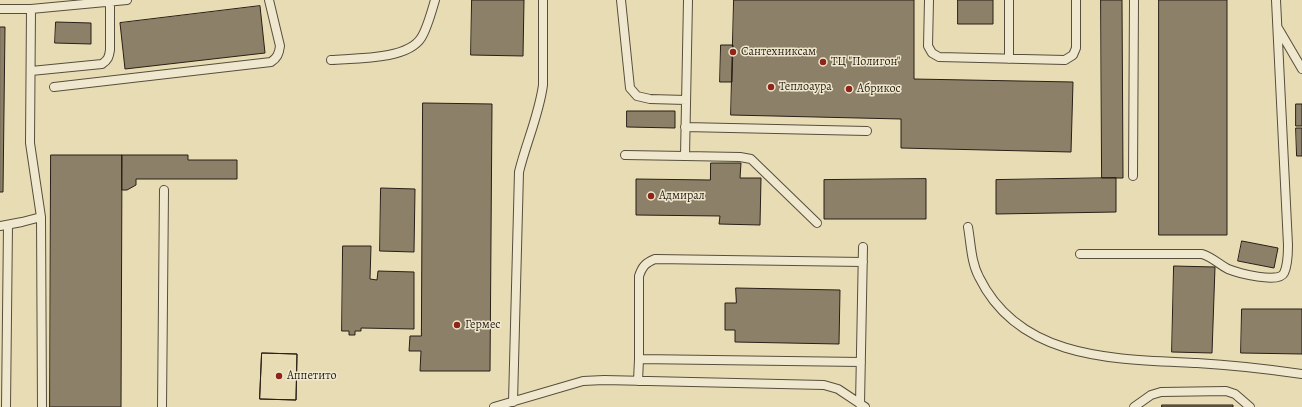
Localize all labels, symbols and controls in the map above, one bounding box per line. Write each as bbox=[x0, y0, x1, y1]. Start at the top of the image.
place label: Сантехниксам bbox=[741, 45, 816, 59]
marker: Сантехниксам bbox=[728, 47, 738, 57]
place label: ТЦ "Полигон" bbox=[831, 55, 900, 69]
marker: ТЦ "Полигон" bbox=[818, 57, 828, 67]
place label: Теплоаура bbox=[779, 80, 832, 94]
marker: Теплоаура bbox=[766, 82, 776, 92]
place label: Абрикос bbox=[857, 82, 901, 96]
marker: Абрикос bbox=[844, 84, 854, 94]
place label: Адмирал bbox=[659, 189, 705, 203]
marker: Адмирал bbox=[646, 191, 656, 201]
place label: Гермес bbox=[465, 318, 501, 332]
marker: Гермес bbox=[452, 320, 462, 330]
place label: Аппетито bbox=[287, 369, 337, 383]
marker: Аппетито bbox=[274, 371, 284, 381]

